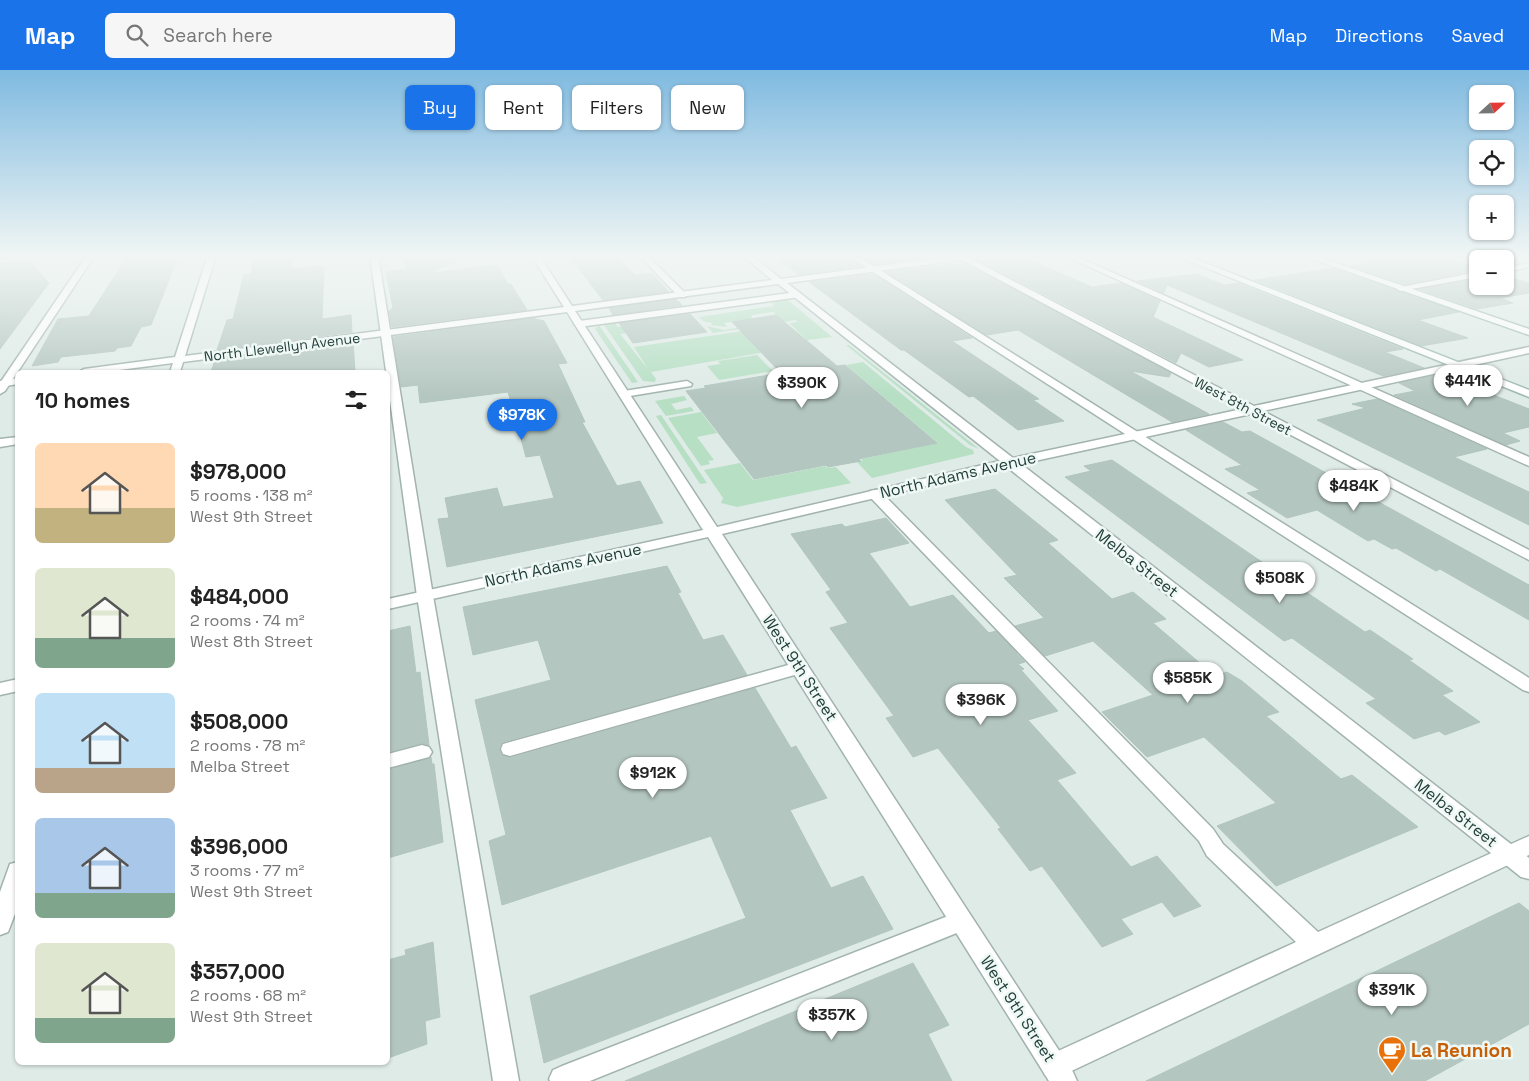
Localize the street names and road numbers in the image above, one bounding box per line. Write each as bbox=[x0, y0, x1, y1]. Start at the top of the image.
street label: North Llewellyn Avenue bbox=[203, 328, 361, 366]
street label: West 8th Street bbox=[1191, 373, 1295, 439]
street label: North Adams Avenue bbox=[878, 447, 1038, 503]
street label: Melba Street bbox=[1091, 524, 1183, 602]
street label: North Adams Avenue bbox=[483, 538, 643, 592]
street label: West 9th Street bbox=[758, 611, 842, 725]
street label: Melba Street bbox=[1410, 774, 1502, 852]
street label: West 9th Street bbox=[976, 952, 1060, 1066]

